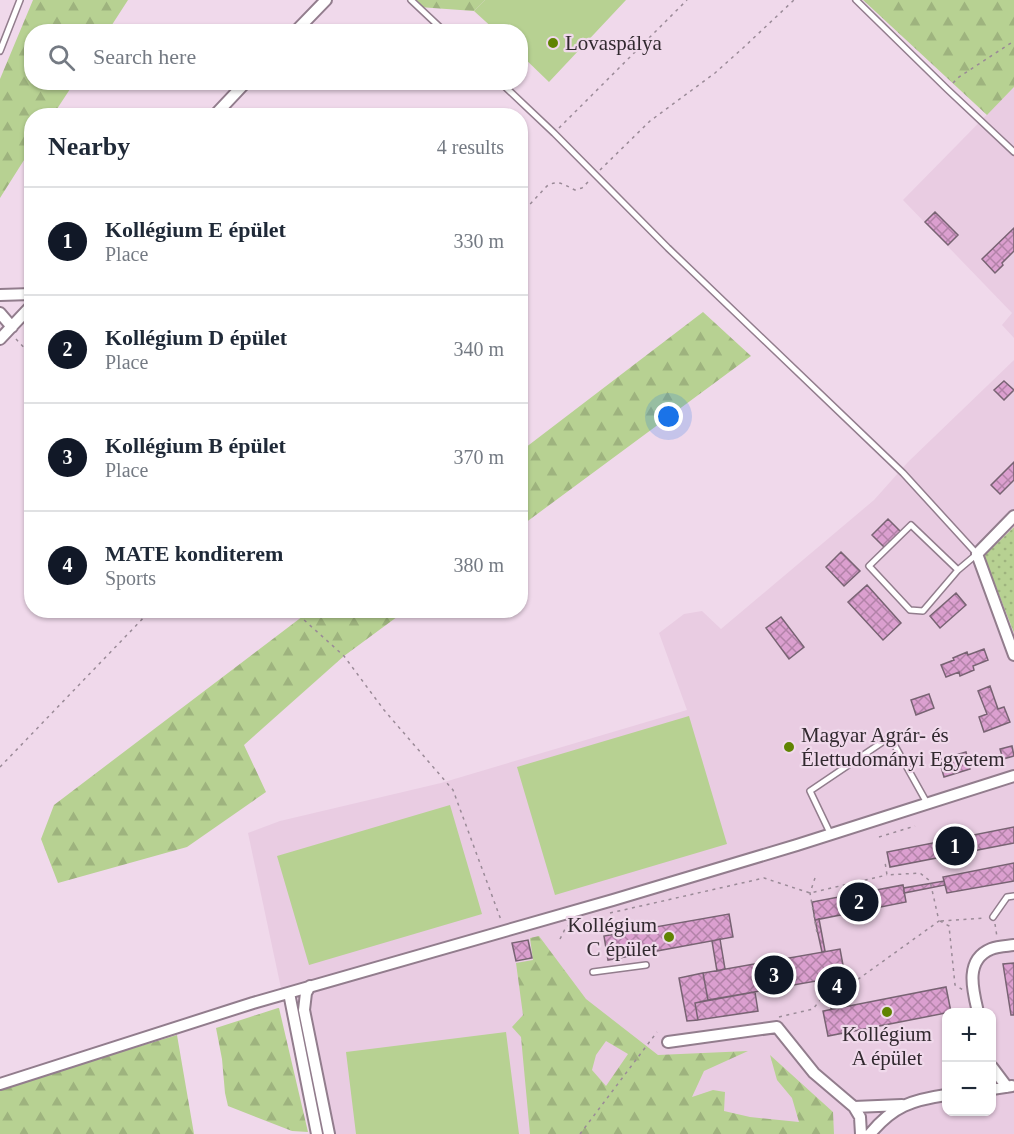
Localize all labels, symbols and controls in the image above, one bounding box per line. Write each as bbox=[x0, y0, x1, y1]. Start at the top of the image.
search box bbox=[24, 24, 528, 90]
place label: Lovaspálya bbox=[565, 31, 662, 55]
marker: Lovaspálya bbox=[546, 36, 560, 50]
icon: search bbox=[45, 41, 78, 74]
text: Search here bbox=[93, 44, 196, 69]
text: Nearby bbox=[48, 132, 130, 161]
text: 4 results bbox=[437, 136, 504, 158]
text: Kollégium E épület bbox=[105, 217, 286, 242]
text: 1 bbox=[63, 230, 73, 252]
text: 330 m bbox=[453, 230, 504, 252]
text: Place bbox=[105, 243, 148, 265]
text: Kollégium D épület bbox=[105, 325, 287, 350]
text: 2 bbox=[63, 338, 73, 360]
text: 340 m bbox=[453, 338, 504, 360]
text: Place bbox=[105, 351, 148, 373]
your location bbox=[654, 402, 683, 431]
text: Kollégium B épület bbox=[105, 433, 286, 458]
text: 3 bbox=[63, 446, 73, 468]
text: 370 m bbox=[453, 446, 504, 468]
text: Place bbox=[105, 459, 148, 481]
text: MATE konditerem bbox=[105, 541, 283, 566]
text: 4 bbox=[63, 554, 73, 576]
text: 380 m bbox=[453, 554, 504, 576]
text: Sports bbox=[105, 567, 156, 589]
place label: Magyar Agrár- és Élettudományi Egyetem bbox=[801, 723, 1005, 771]
marker: Magyar Agrár- és Élettudományi Egyetem bbox=[782, 740, 796, 754]
pin: 1 bbox=[936, 824, 974, 868]
pin: 2 bbox=[840, 880, 878, 924]
place label: Kollégium C épület bbox=[567, 913, 657, 961]
marker: Kollégium C épület bbox=[662, 930, 676, 944]
pin: 3 bbox=[754, 952, 794, 998]
pin: 4 bbox=[818, 964, 856, 1008]
marker: Kollégium A épület bbox=[880, 1005, 894, 1019]
map controls bbox=[942, 1008, 996, 1116]
button: + bbox=[942, 1008, 996, 1062]
place label: Kollégium A épület bbox=[842, 1022, 932, 1070]
button: − bbox=[942, 1062, 996, 1116]

